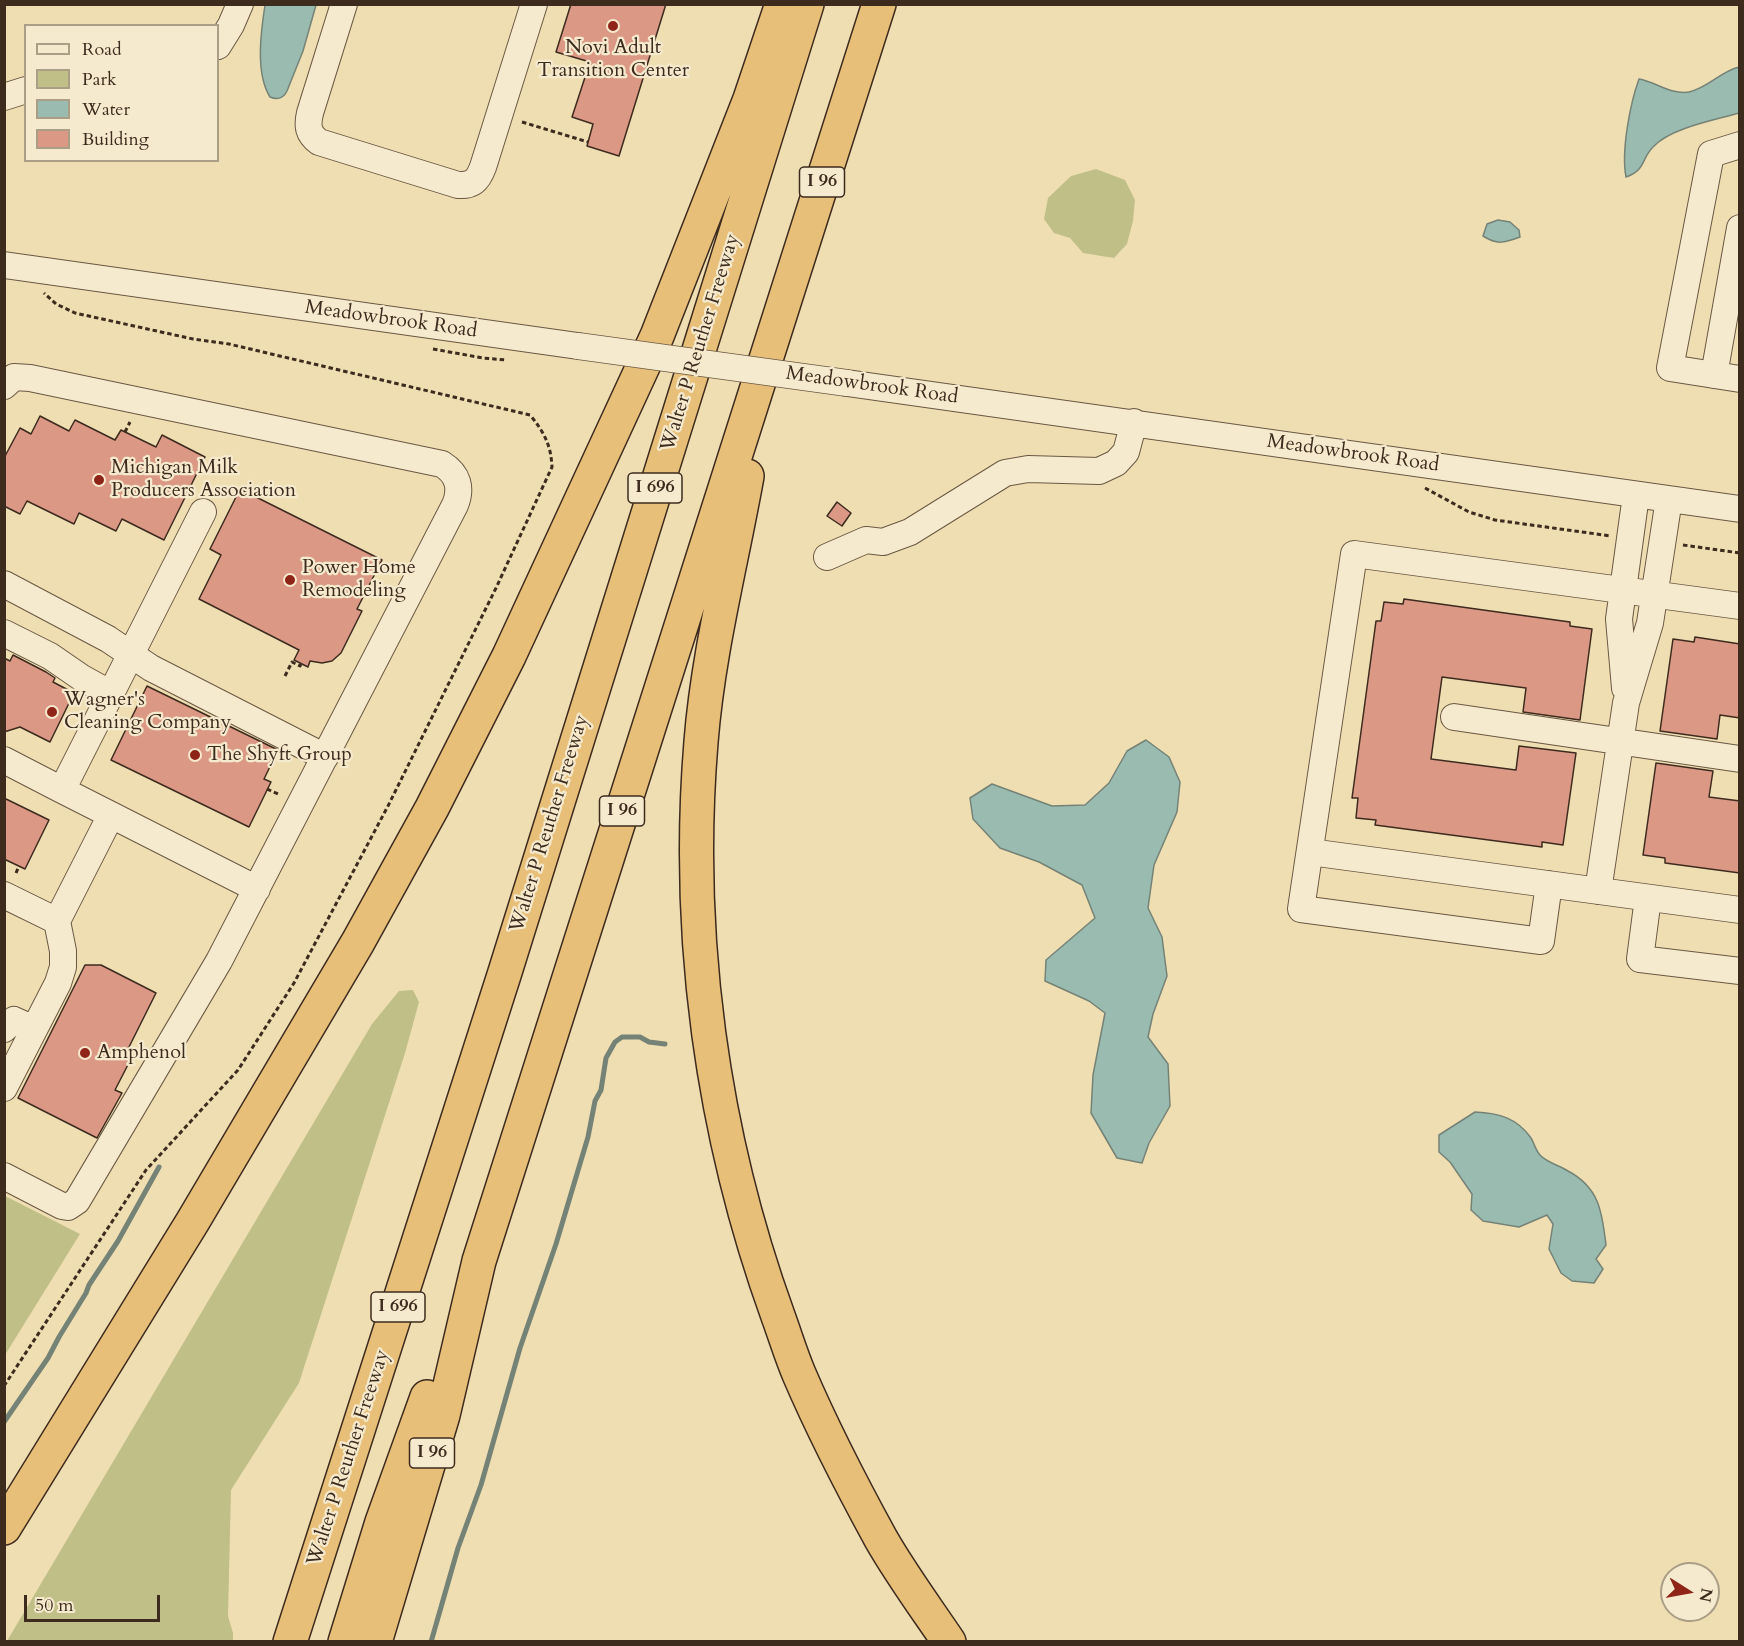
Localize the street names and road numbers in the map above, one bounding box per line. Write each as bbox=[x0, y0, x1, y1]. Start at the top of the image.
road number: I 96 bbox=[800, 167, 844, 197]
street label: Walter P Reuther Freeway bbox=[656, 231, 746, 455]
street label: Meadowbrook Road bbox=[303, 296, 479, 344]
street label: Meadowbrook Road bbox=[784, 362, 960, 410]
street label: Meadowbrook Road bbox=[1265, 430, 1441, 478]
road number: I 696 bbox=[628, 473, 682, 503]
street label: Walter P Reuther Freeway bbox=[505, 712, 595, 936]
road number: I 96 bbox=[600, 796, 644, 826]
road number: I 696 bbox=[371, 1292, 425, 1322]
street label: Walter P Reuther Freeway bbox=[303, 1347, 395, 1569]
road number: I 96 bbox=[410, 1438, 454, 1468]

